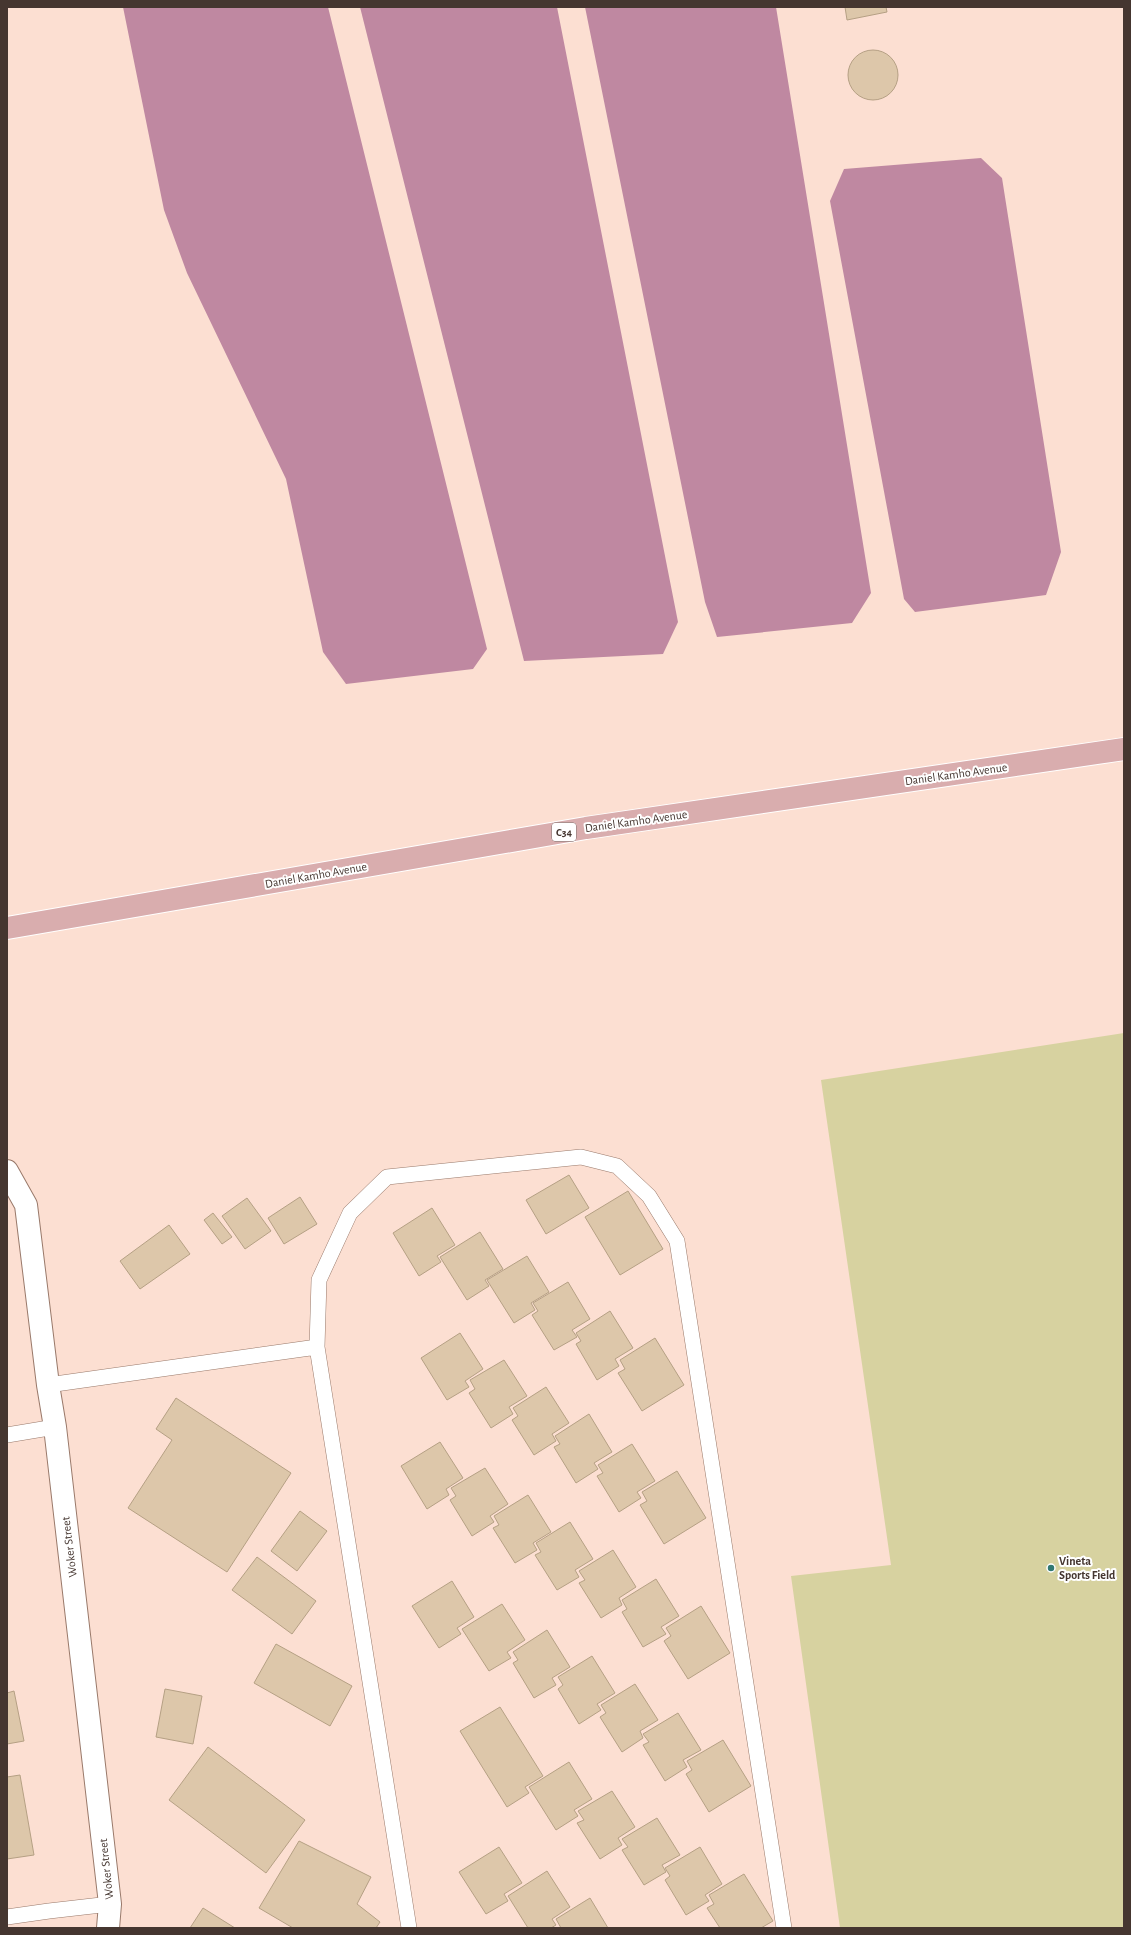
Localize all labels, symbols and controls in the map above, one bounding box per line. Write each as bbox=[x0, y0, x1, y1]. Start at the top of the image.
street label: Daniel Kamho Avenue bbox=[904, 761, 1008, 787]
street label: Daniel Kamho Avenue bbox=[584, 808, 688, 834]
road number: C34 bbox=[552, 823, 576, 841]
street label: Daniel Kamho Avenue bbox=[264, 860, 368, 890]
street label: Woker Street bbox=[59, 1516, 79, 1578]
place label: Vineta Sports Field bbox=[1059, 1555, 1116, 1581]
marker: Vineta Sports Field bbox=[1046, 1563, 1056, 1573]
street label: Woker Street bbox=[97, 1838, 115, 1900]

